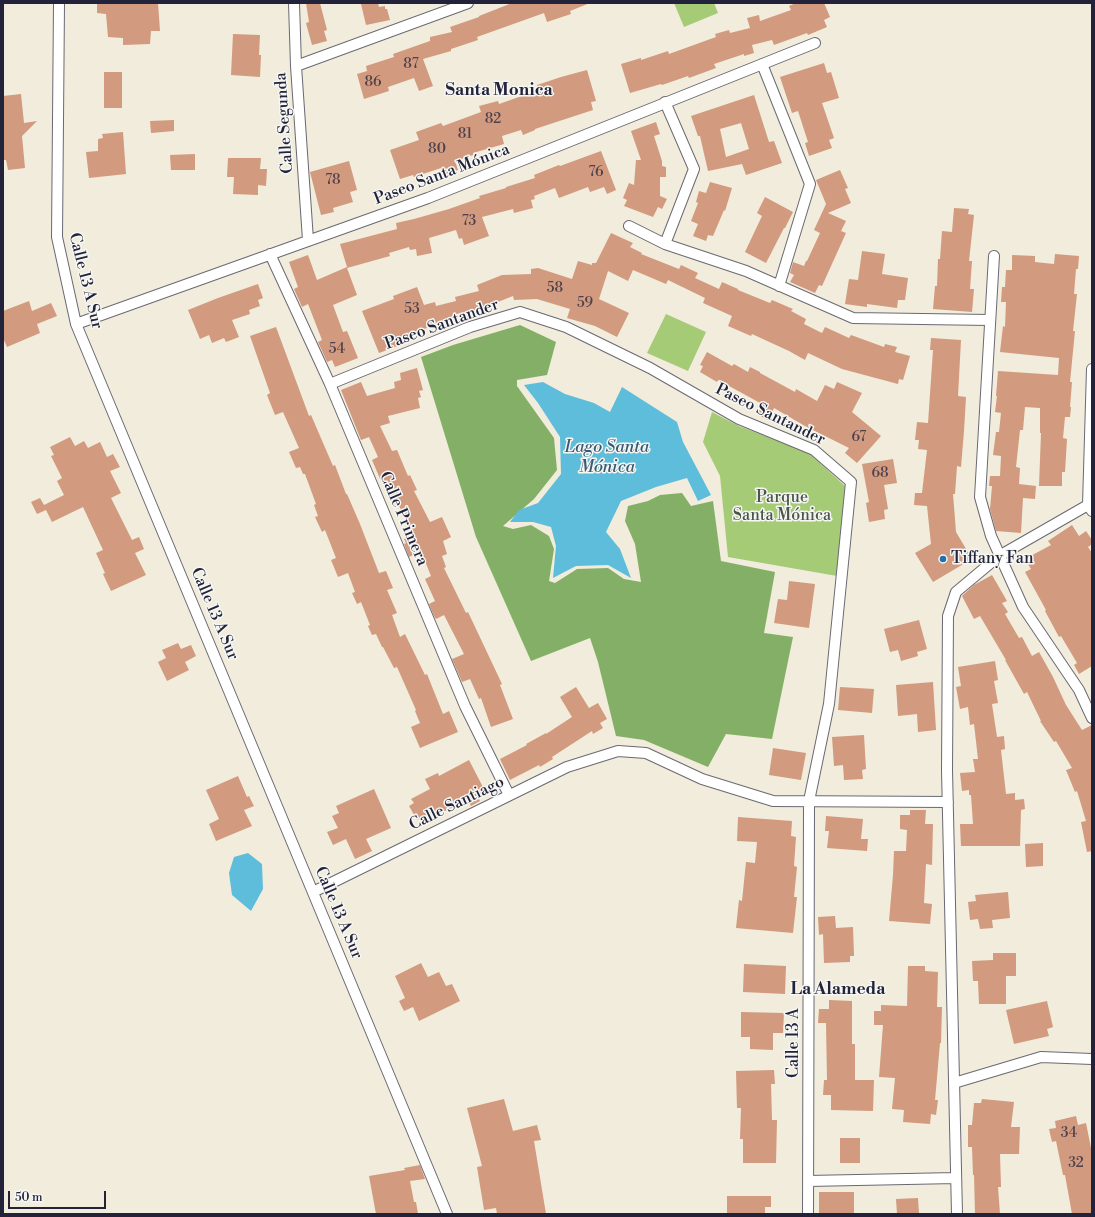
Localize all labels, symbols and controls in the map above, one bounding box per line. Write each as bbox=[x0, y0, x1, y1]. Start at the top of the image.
house number: 87 bbox=[403, 57, 419, 73]
street label: Calle Segunda bbox=[272, 72, 298, 174]
house number: 86 bbox=[364, 75, 382, 91]
district label: Santa Monica bbox=[445, 81, 553, 101]
house number: 82 bbox=[485, 112, 501, 128]
house number: 81 bbox=[458, 127, 472, 143]
street label: Paseo Santa Mónica bbox=[371, 140, 513, 210]
house number: 80 bbox=[428, 142, 446, 158]
house number: 76 bbox=[588, 165, 604, 181]
house number: 78 bbox=[325, 173, 341, 189]
house number: 73 bbox=[462, 214, 476, 230]
street label: Calle 13 A Sur bbox=[64, 231, 106, 331]
house number: 58 bbox=[547, 281, 563, 297]
street label: Paseo Santander bbox=[382, 295, 502, 355]
house number: 59 bbox=[577, 296, 593, 312]
house number: 53 bbox=[404, 302, 420, 318]
house number: 54 bbox=[329, 342, 345, 358]
street label: Paseo Santander bbox=[712, 380, 828, 450]
house number: 67 bbox=[852, 430, 866, 446]
water label: Lago Santa Mónica bbox=[565, 438, 649, 478]
house number: 68 bbox=[871, 466, 889, 482]
street label: Calle Primera bbox=[375, 469, 431, 569]
park label: Parque Santa Mónica bbox=[733, 488, 831, 526]
place label: Tiffany Fan bbox=[951, 549, 1033, 569]
marker: Tiffany Fan bbox=[938, 554, 948, 564]
street label: Calle 13 A Sur bbox=[186, 565, 242, 663]
street label: Calle Santiago bbox=[406, 773, 508, 835]
street label: Calle 13 A Sur bbox=[310, 864, 366, 962]
district label: La Alameda bbox=[791, 980, 885, 1000]
street label: Calle 13 A bbox=[784, 1008, 804, 1078]
house number: 34 bbox=[1061, 1126, 1077, 1142]
house number: 32 bbox=[1068, 1156, 1084, 1172]
scale bar bbox=[10, 1183, 108, 1209]
text: 50 m bbox=[15, 1190, 43, 1205]

